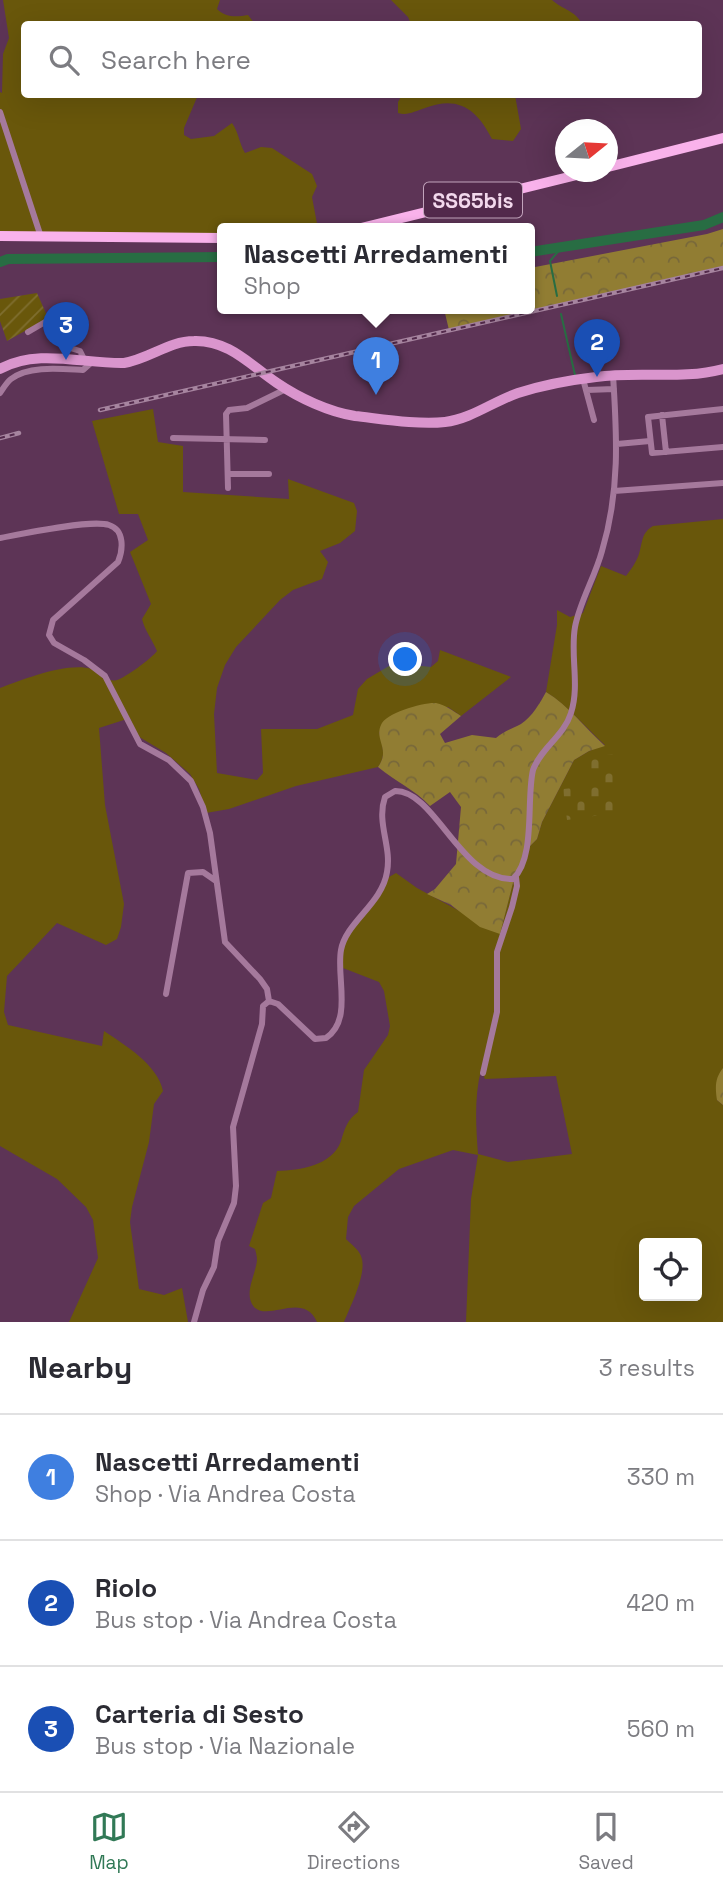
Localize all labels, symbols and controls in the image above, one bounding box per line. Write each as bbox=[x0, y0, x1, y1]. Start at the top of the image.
search box bbox=[21, 21, 702, 98]
icon: search bbox=[45, 41, 83, 79]
text: Search here bbox=[101, 43, 251, 77]
north arrow bbox=[555, 119, 618, 182]
road number: SS65bis bbox=[424, 182, 522, 218]
popup bbox=[217, 223, 535, 314]
text: Nascetti Arredamenti bbox=[244, 237, 508, 271]
text: Shop bbox=[244, 271, 301, 301]
pin: 3 bbox=[43, 302, 89, 360]
pin: 2 bbox=[574, 319, 620, 377]
pin: 1 bbox=[353, 337, 399, 395]
your location bbox=[388, 642, 422, 676]
map controls bbox=[639, 1238, 702, 1301]
button: locate bbox=[639, 1238, 702, 1301]
text: Nearby bbox=[28, 1348, 132, 1387]
text: 3 results bbox=[599, 1353, 695, 1383]
text: Nascetti Arredamenti bbox=[95, 1445, 360, 1479]
text: 1 bbox=[46, 1462, 56, 1492]
text: 330 m bbox=[627, 1462, 695, 1492]
text: Shop · Via Andrea Costa bbox=[95, 1479, 356, 1509]
text: Riolo bbox=[95, 1571, 157, 1605]
text: 2 bbox=[44, 1588, 58, 1618]
text: 420 m bbox=[626, 1588, 695, 1618]
text: Bus stop · Via Andrea Costa bbox=[95, 1605, 397, 1635]
text: Carteria di Sesto bbox=[95, 1697, 304, 1731]
text: 3 bbox=[44, 1714, 58, 1744]
text: 560 m bbox=[627, 1714, 695, 1744]
text: Bus stop · Via Nazionale bbox=[95, 1731, 355, 1761]
tab: Map bbox=[89, 1808, 129, 1875]
tab: Directions bbox=[307, 1808, 400, 1875]
tab: Saved bbox=[578, 1808, 634, 1875]

